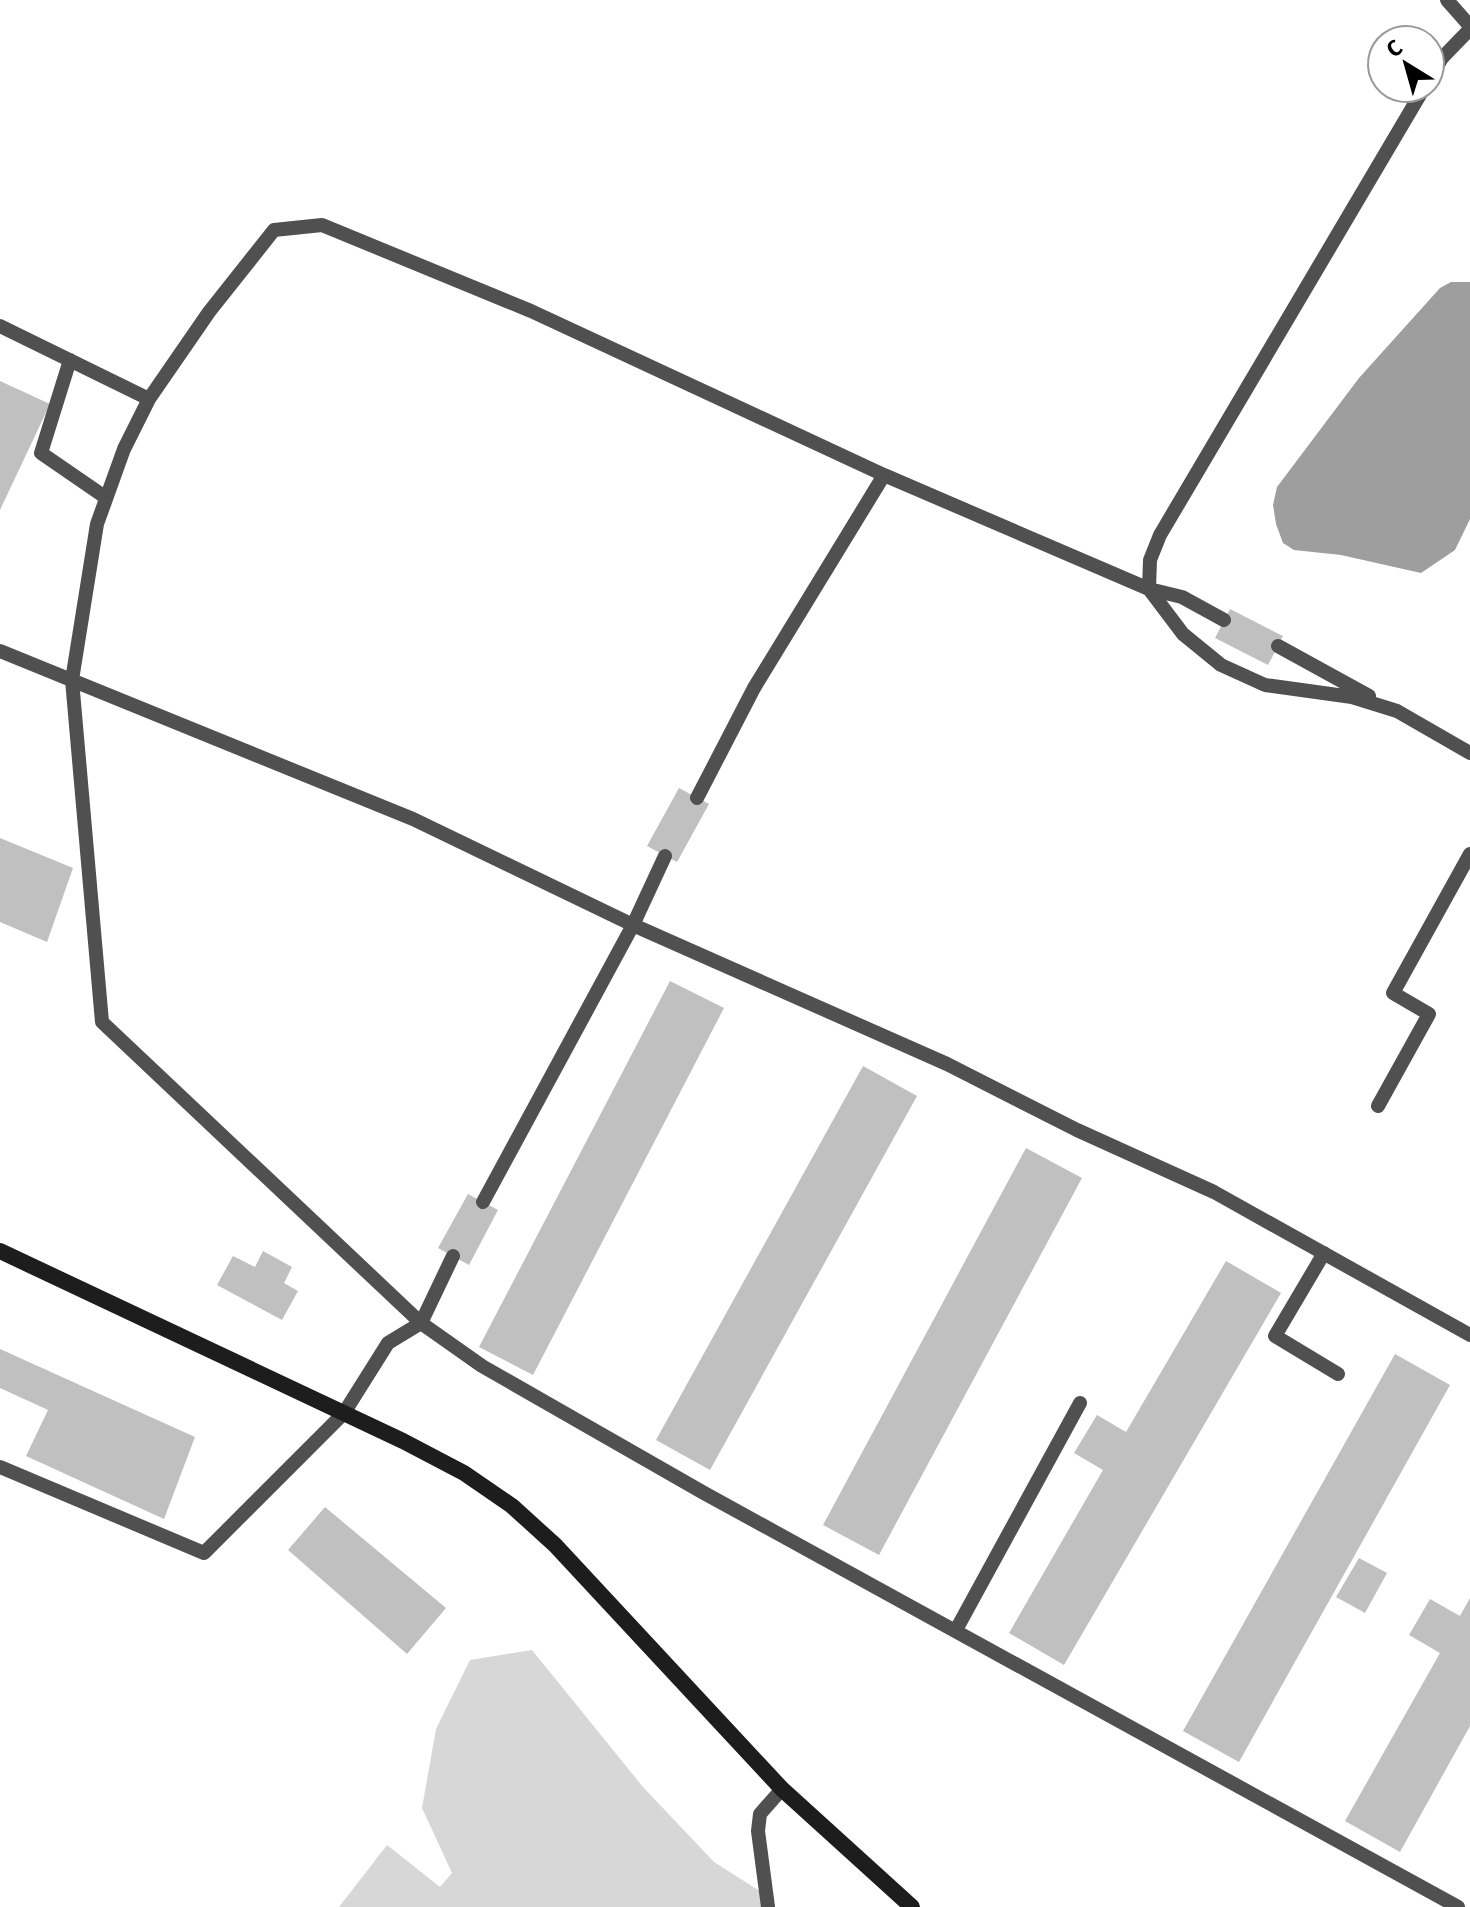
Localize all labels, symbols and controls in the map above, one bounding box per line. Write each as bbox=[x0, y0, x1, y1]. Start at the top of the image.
north arrow bbox=[1366, 24, 1446, 104]
text: С bbox=[1381, 34, 1408, 63]

